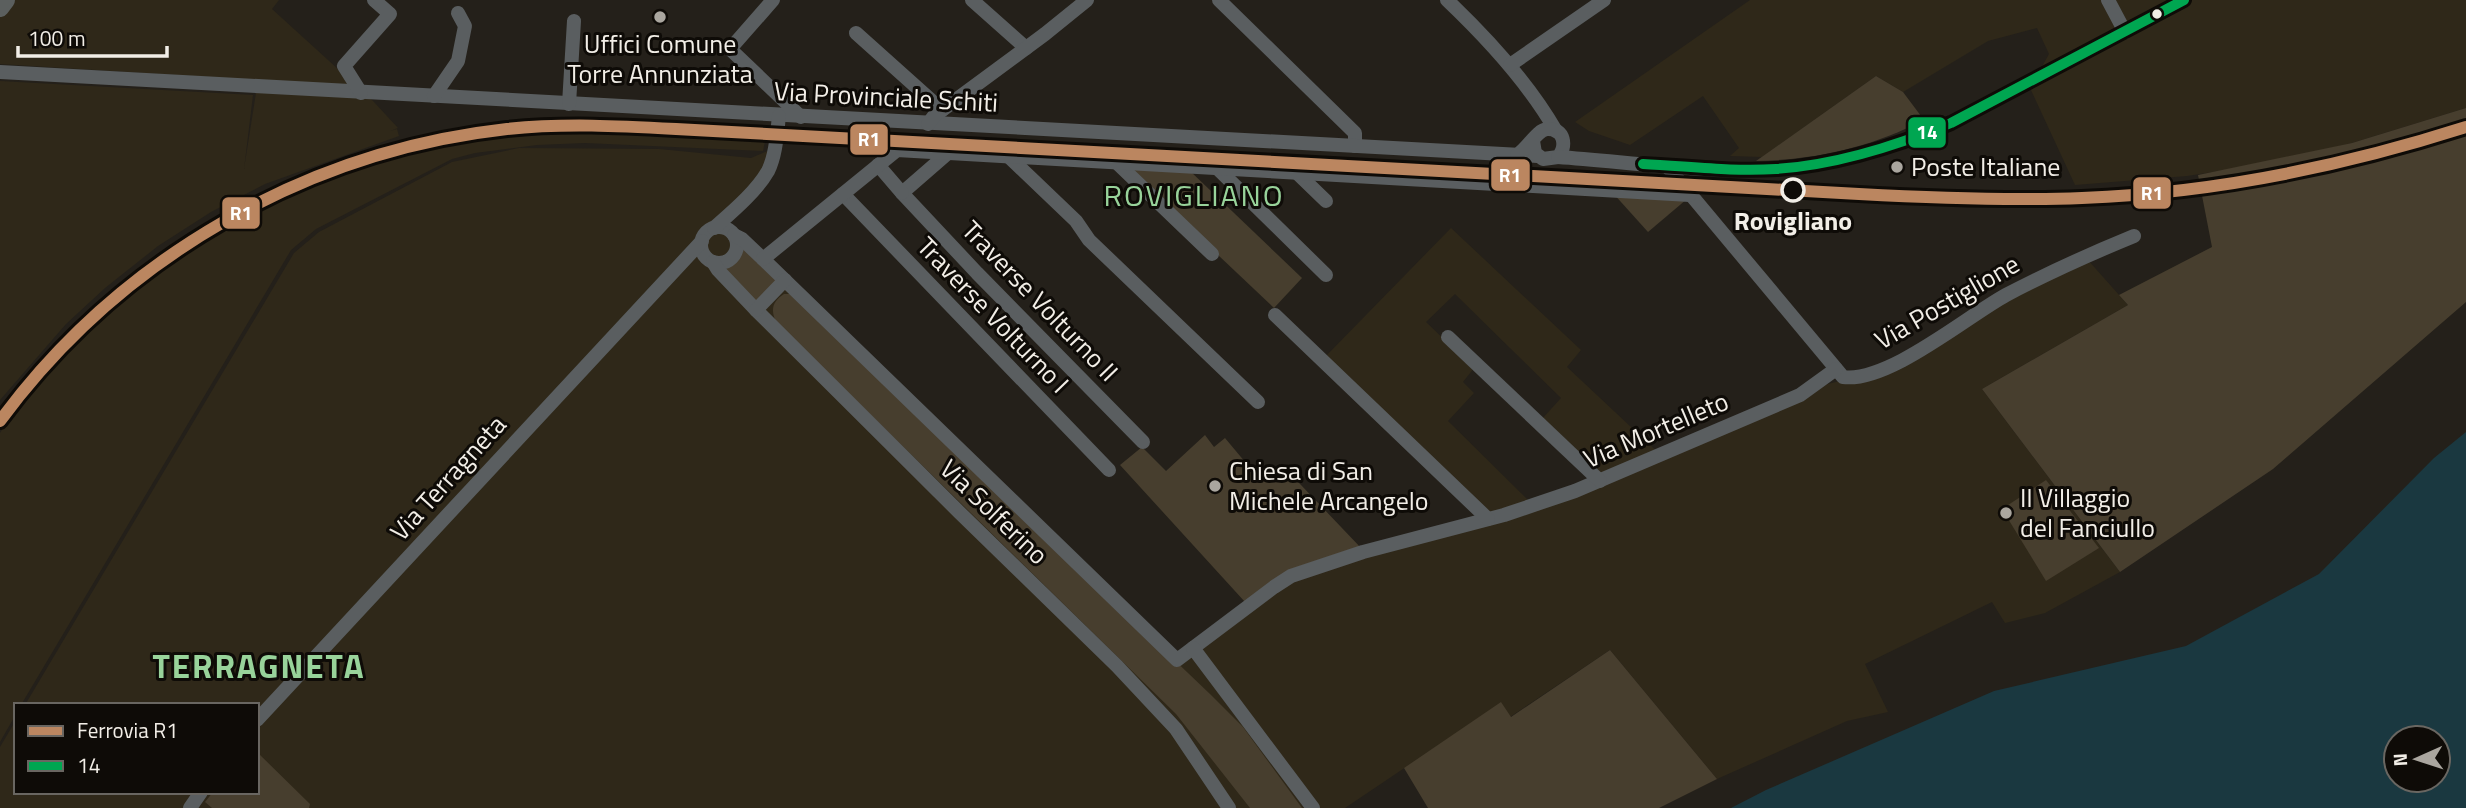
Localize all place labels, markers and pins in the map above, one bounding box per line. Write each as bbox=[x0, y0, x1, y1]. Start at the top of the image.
unlabelled marker bbox=[2150, 7, 2164, 21]
marker: Uffici Comune Torre Annunziata bbox=[652, 9, 668, 25]
place label: Uffici Comune Torre Annunziata bbox=[567, 24, 753, 93]
place label: Poste Italiane bbox=[1911, 147, 2060, 186]
marker: Poste Italiane bbox=[1889, 159, 1905, 175]
marker: Rovigliano bbox=[1781, 178, 1805, 202]
place label: Rovigliano bbox=[1734, 201, 1852, 240]
place label: Chiesa di San Michele Arcangelo bbox=[1229, 451, 1429, 520]
marker: Chiesa di San Michele Arcangelo bbox=[1207, 478, 1223, 494]
place label: Il Villaggio del Fanciullo bbox=[2020, 478, 2155, 547]
marker: Il Villaggio del Fanciullo bbox=[1998, 505, 2014, 521]

